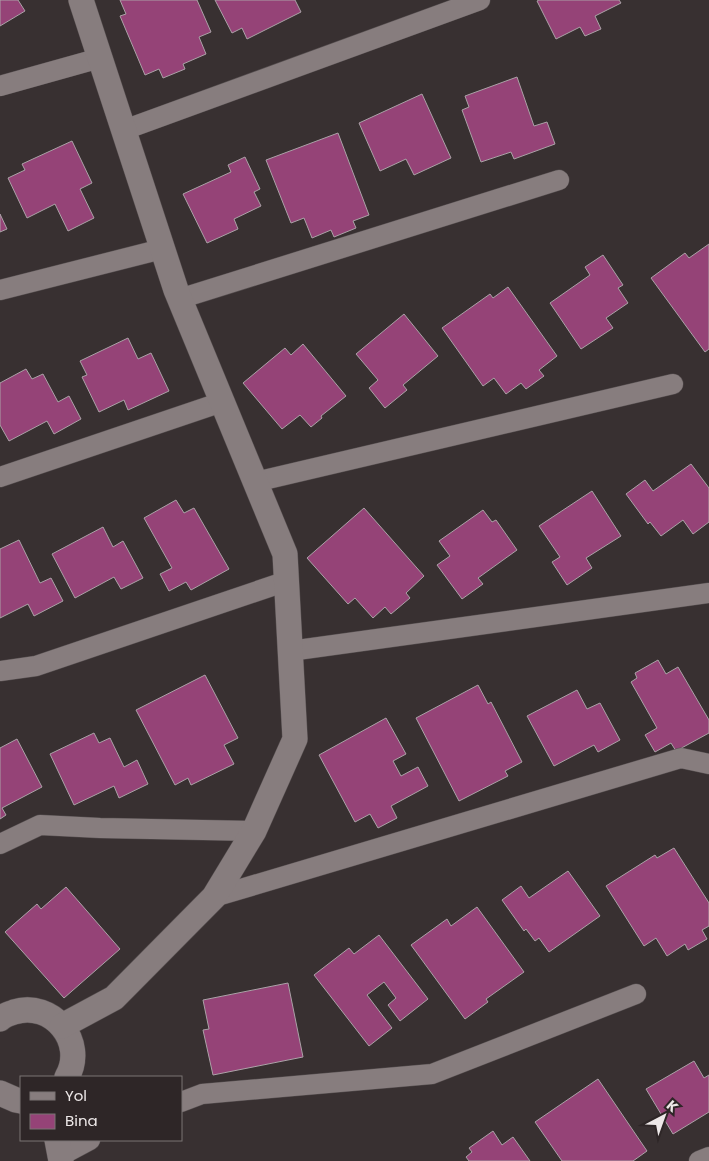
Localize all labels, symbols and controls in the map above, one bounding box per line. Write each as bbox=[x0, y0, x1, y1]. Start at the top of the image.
legend bbox=[20, 1076, 182, 1141]
text: Yol bbox=[65, 1085, 87, 1106]
north arrow bbox=[639, 1091, 689, 1141]
text: K bbox=[662, 1095, 683, 1117]
text: Bina bbox=[65, 1110, 98, 1131]

